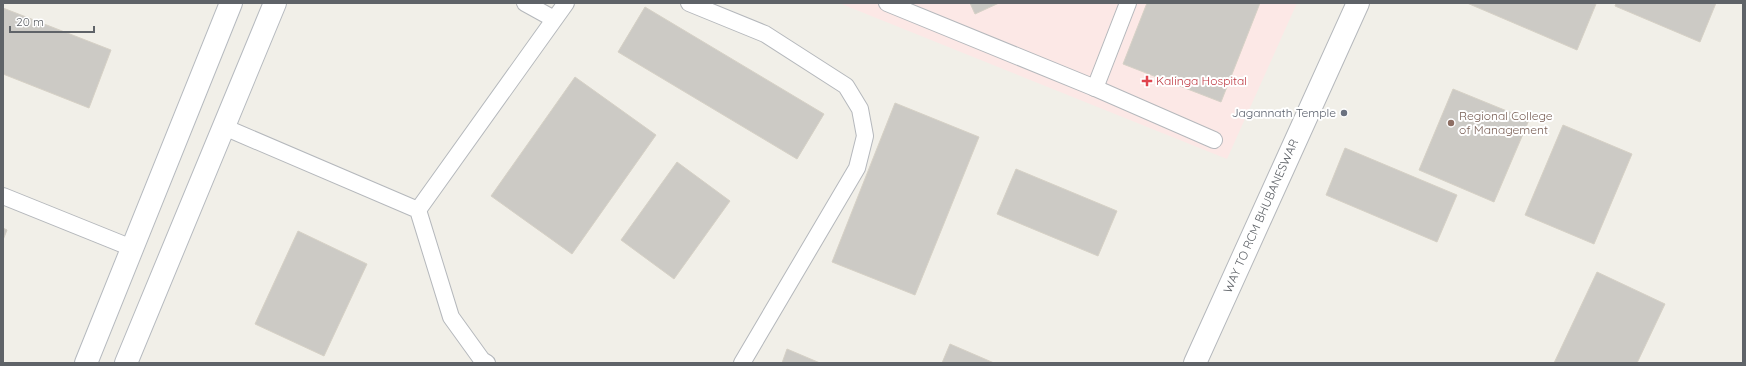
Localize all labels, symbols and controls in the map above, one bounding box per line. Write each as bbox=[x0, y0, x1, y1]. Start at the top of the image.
scale bar bbox=[10, 8, 94, 34]
text: 20 m bbox=[16, 14, 44, 29]
place label: Kalinga Hospital bbox=[1156, 73, 1247, 88]
marker: Kalinga Hospital bbox=[1141, 75, 1153, 87]
place label: Jagannath Temple bbox=[1232, 105, 1336, 120]
marker: Jagannath Temple bbox=[1339, 108, 1349, 118]
place label: Regional College of Management bbox=[1459, 108, 1553, 137]
marker: Regional College of Management bbox=[1446, 118, 1456, 128]
street label: WAY TO RCM BHUBANESWAR bbox=[1220, 136, 1301, 295]

